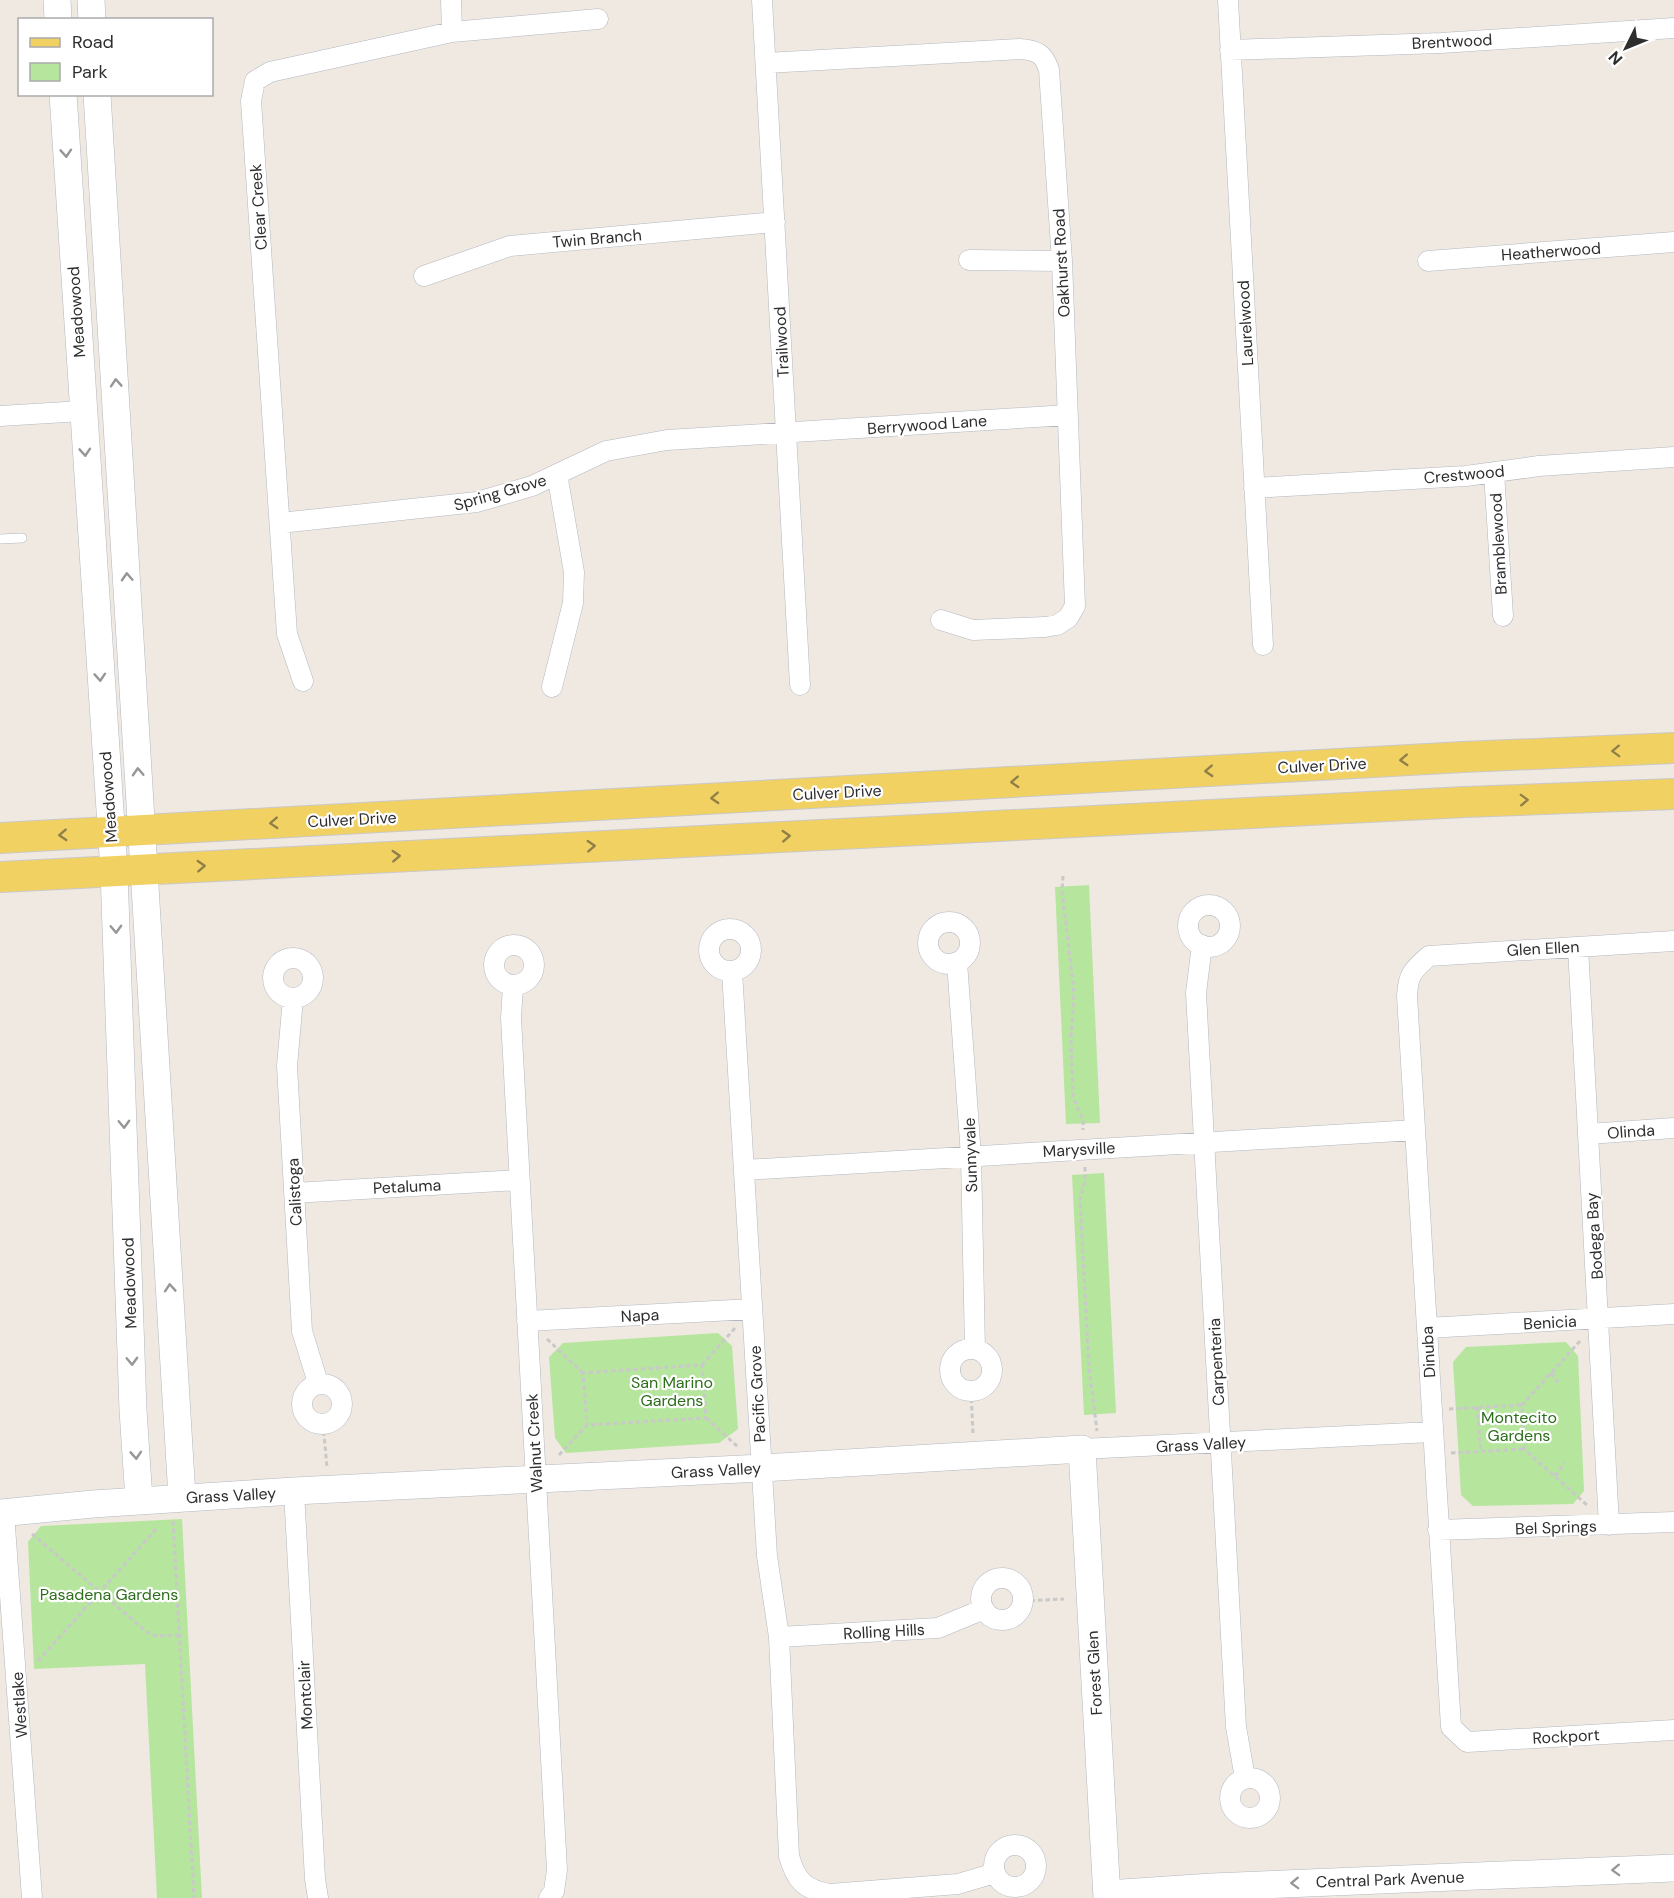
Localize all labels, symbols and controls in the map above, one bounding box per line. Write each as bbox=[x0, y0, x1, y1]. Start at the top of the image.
legend bbox=[18, 18, 213, 96]
north arrow bbox=[1596, 18, 1656, 78]
street label: Brentwood bbox=[1411, 29, 1493, 54]
text: Road bbox=[72, 30, 114, 54]
text: N bbox=[1604, 46, 1627, 69]
text: Park bbox=[72, 60, 108, 84]
one-way arrow bbox=[60, 148, 73, 157]
street label: Clear Creek bbox=[245, 163, 272, 251]
street label: Oakhurst Road bbox=[1048, 208, 1075, 318]
street label: Twin Branch bbox=[552, 224, 643, 253]
street label: Heatherwood bbox=[1500, 238, 1602, 265]
street label: Meadowood bbox=[63, 266, 90, 358]
street label: Laurelwood bbox=[1233, 280, 1258, 366]
street label: Trailwood bbox=[769, 306, 794, 378]
one-way arrow bbox=[109, 378, 122, 387]
street label: Berrywood Lane bbox=[866, 410, 988, 439]
one-way arrow bbox=[78, 448, 91, 457]
street label: Crestwood bbox=[1423, 461, 1505, 488]
street label: Spring Grove bbox=[451, 469, 549, 516]
street label: Bramblewood bbox=[1485, 493, 1512, 595]
one-way arrow bbox=[121, 573, 134, 582]
one-way arrow bbox=[93, 673, 106, 682]
one-way arrow bbox=[1611, 744, 1620, 757]
street label: Meadowood bbox=[95, 751, 122, 843]
street label: Culver Drive bbox=[1277, 753, 1367, 778]
one-way arrow bbox=[1400, 754, 1409, 767]
one-way arrow bbox=[1205, 764, 1214, 777]
one-way arrow bbox=[132, 768, 145, 777]
one-way arrow bbox=[1010, 775, 1019, 788]
street label: Culver Drive bbox=[792, 780, 882, 805]
one-way arrow bbox=[711, 792, 720, 805]
one-way arrow bbox=[1519, 793, 1528, 806]
street label: Culver Drive bbox=[307, 807, 397, 832]
one-way arrow bbox=[270, 817, 279, 830]
one-way arrow bbox=[58, 828, 67, 841]
one-way arrow bbox=[781, 830, 790, 843]
one-way arrow bbox=[586, 839, 595, 852]
one-way arrow bbox=[392, 849, 401, 862]
one-way arrow bbox=[197, 859, 206, 872]
one-way arrow bbox=[110, 924, 122, 933]
street label: Glen Ellen bbox=[1506, 936, 1580, 961]
street label: Sunnyvale bbox=[959, 1117, 982, 1193]
one-way arrow bbox=[117, 1119, 130, 1128]
street label: Olinda bbox=[1607, 1119, 1656, 1144]
street label: Marysville bbox=[1042, 1137, 1116, 1162]
street label: Calistoga bbox=[282, 1157, 307, 1227]
street label: Petaluma bbox=[372, 1174, 442, 1199]
street label: Bodega Bay bbox=[1581, 1192, 1608, 1280]
street label: Meadowood bbox=[117, 1237, 142, 1329]
one-way arrow bbox=[164, 1284, 177, 1293]
street label: Napa bbox=[620, 1304, 660, 1327]
street label: Benicia bbox=[1523, 1311, 1577, 1334]
street label: Carpenteria bbox=[1204, 1317, 1229, 1406]
street label: Dinuba bbox=[1417, 1325, 1440, 1378]
street label: Pacific Grove bbox=[744, 1345, 771, 1443]
one-way arrow bbox=[125, 1356, 138, 1365]
park label: San Marino Gardens bbox=[631, 1372, 713, 1411]
street label: Walnut Creek bbox=[521, 1393, 548, 1493]
park label: Montecito Gardens bbox=[1481, 1407, 1557, 1446]
street label: Grass Valley bbox=[1155, 1432, 1247, 1457]
one-way arrow bbox=[129, 1451, 142, 1460]
street label: Grass Valley bbox=[670, 1458, 762, 1483]
street label: Grass Valley bbox=[185, 1483, 277, 1508]
street label: Bel Springs bbox=[1515, 1516, 1597, 1539]
park label: Pasadena Gardens bbox=[40, 1584, 178, 1605]
street label: Rolling Hills bbox=[843, 1619, 925, 1644]
street label: Forest Glen bbox=[1082, 1630, 1107, 1716]
street label: Montclair bbox=[293, 1660, 318, 1730]
street label: Westlake bbox=[7, 1671, 32, 1739]
street label: Rockport bbox=[1532, 1724, 1600, 1749]
one-way arrow bbox=[1611, 1864, 1620, 1876]
street label: Central Park Avenue bbox=[1315, 1866, 1465, 1893]
one-way arrow bbox=[1290, 1877, 1299, 1890]

